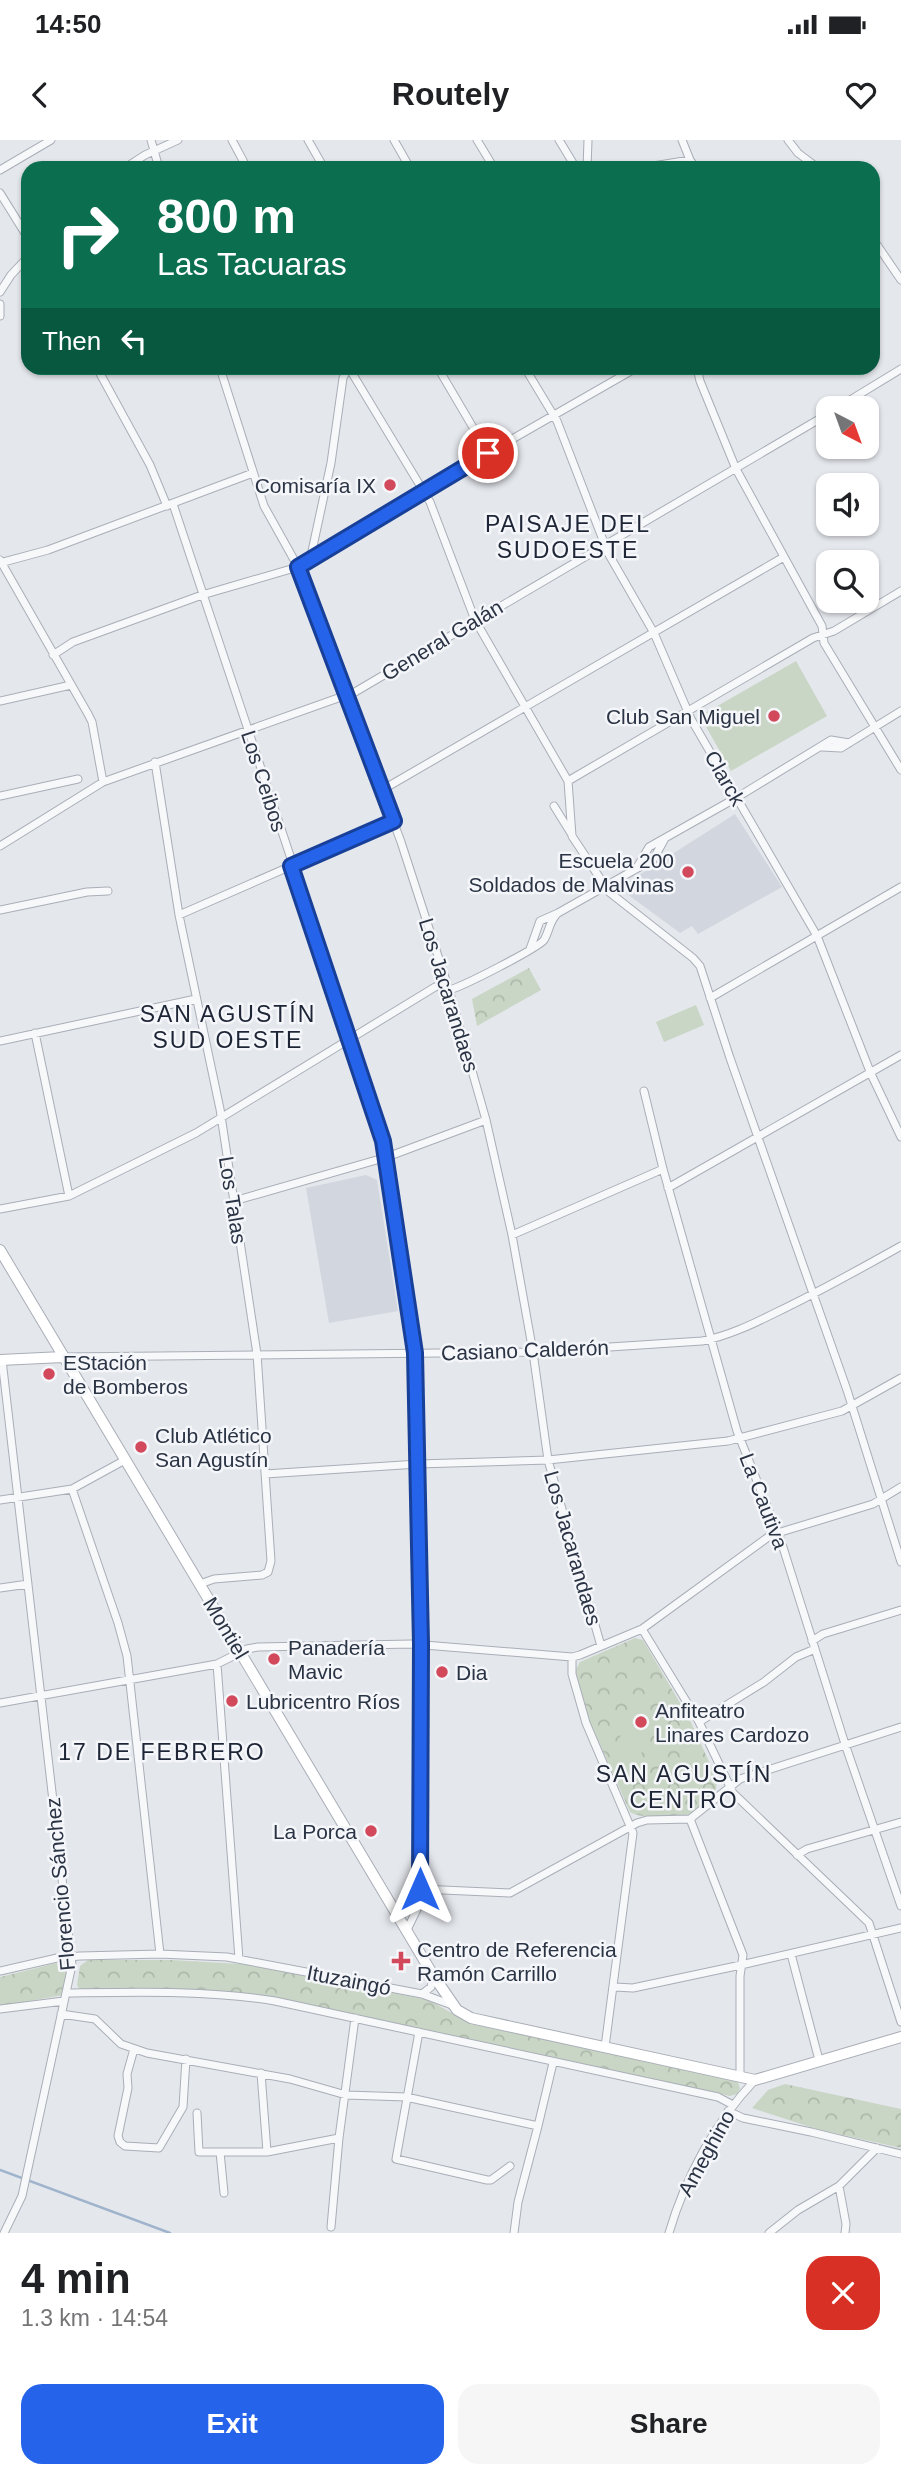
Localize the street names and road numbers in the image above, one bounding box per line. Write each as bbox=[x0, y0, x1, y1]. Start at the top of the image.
street label: General Galán bbox=[378, 595, 506, 685]
street label: Los Ceibos bbox=[237, 727, 291, 835]
street label: Clarck bbox=[700, 746, 750, 810]
street label: Los Jacarandaes bbox=[415, 915, 483, 1075]
street label: Los Talas bbox=[215, 1155, 251, 1245]
street label: Casiano Calderón bbox=[441, 1336, 609, 1364]
street label: La Cautiva bbox=[735, 1450, 793, 1552]
street label: Los Jacarandaes bbox=[540, 1468, 606, 1628]
street label: Montiel bbox=[199, 1593, 253, 1663]
street label: Florencio Sánchez bbox=[41, 1796, 79, 1972]
street label: Ituzaingó bbox=[305, 1961, 393, 1999]
street label: Ameghino bbox=[673, 2106, 739, 2200]

